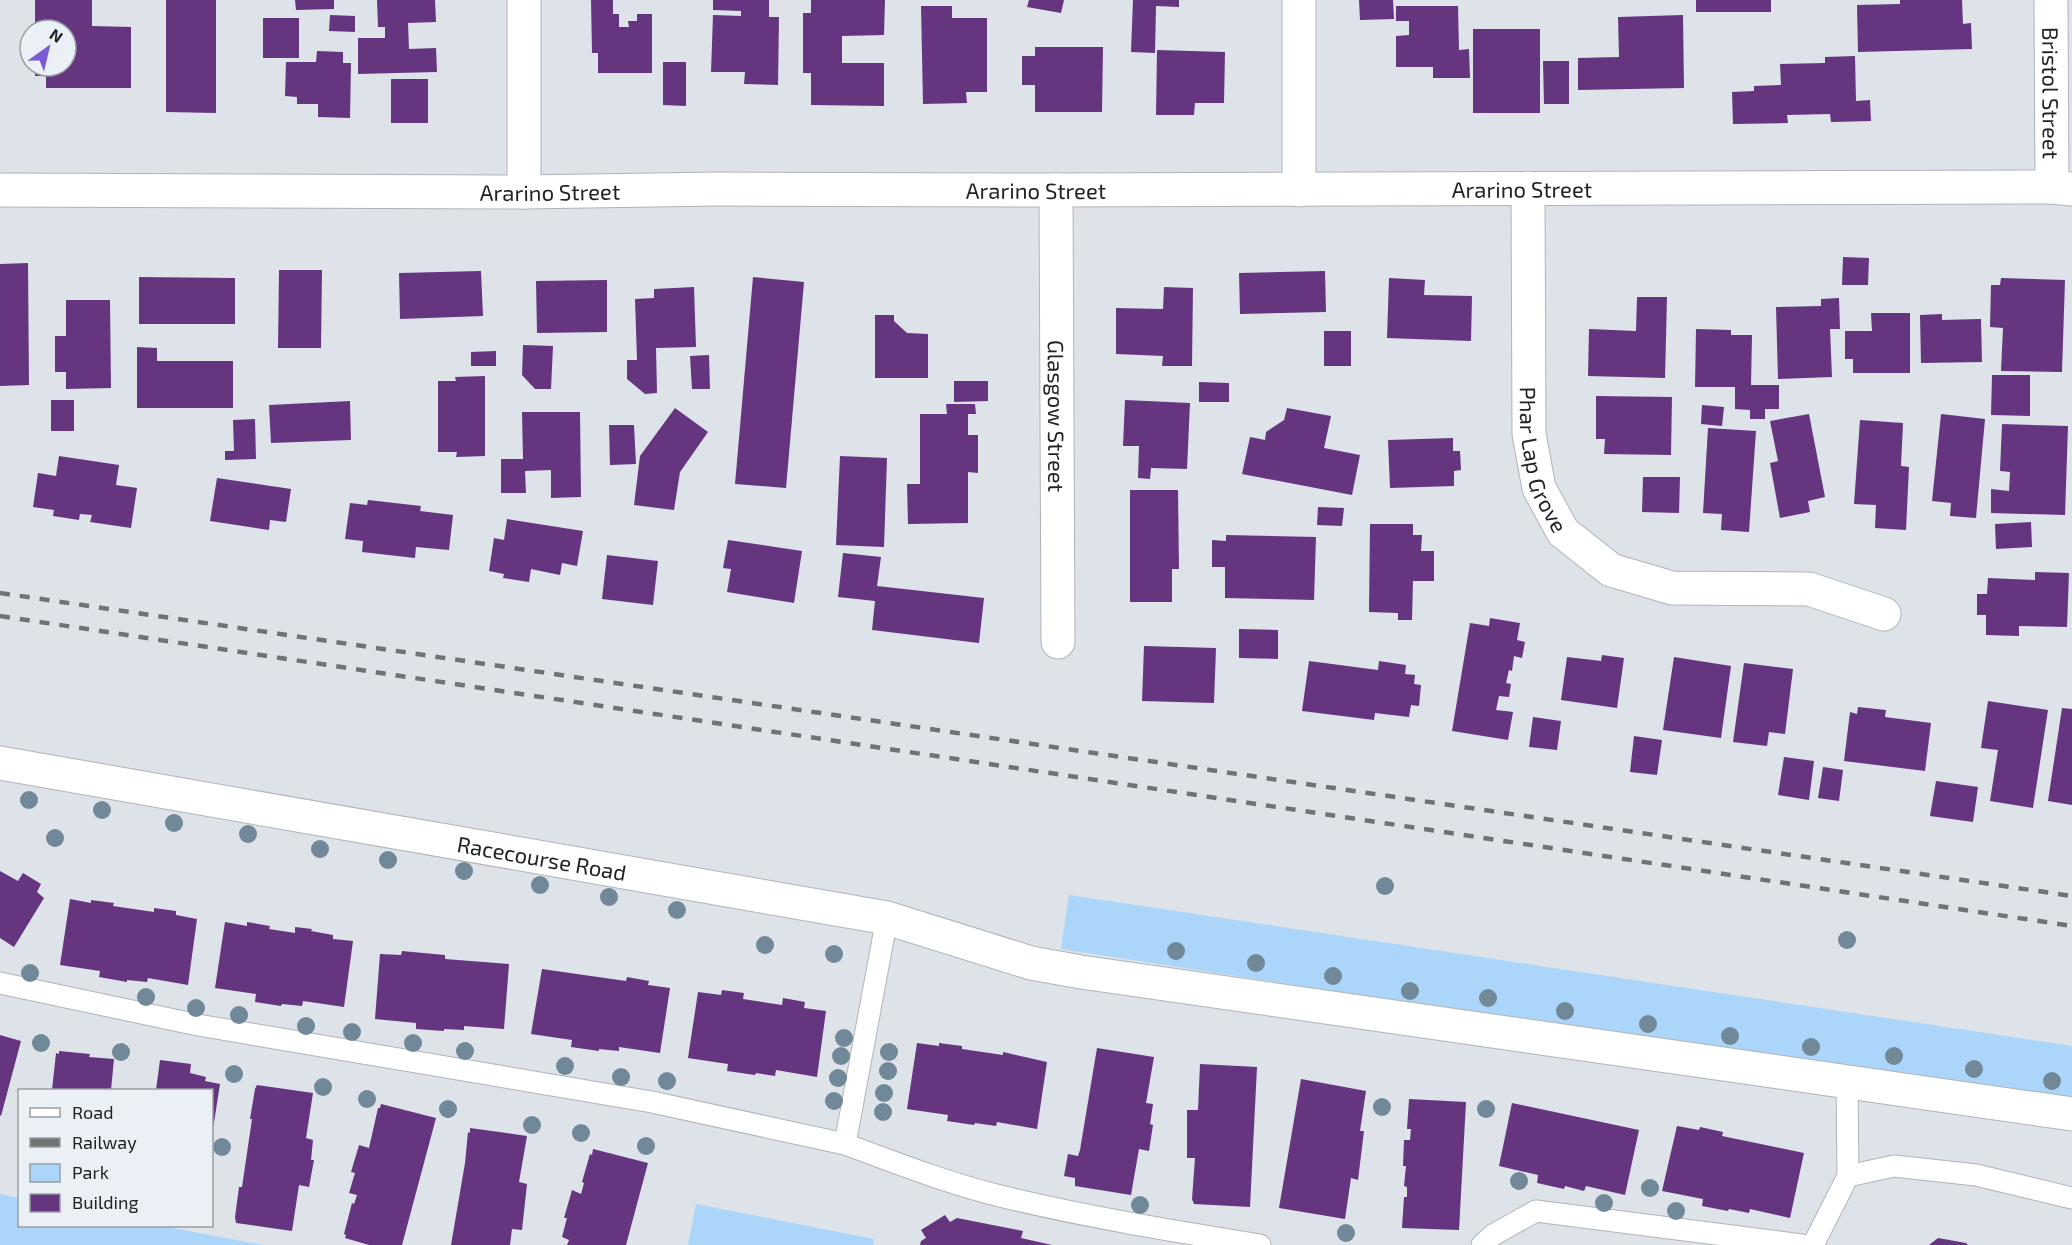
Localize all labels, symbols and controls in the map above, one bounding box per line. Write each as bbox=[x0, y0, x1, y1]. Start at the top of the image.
north arrow bbox=[18, 18, 78, 78]
text: N bbox=[47, 24, 67, 46]
street label: Bristol Street bbox=[2038, 27, 2065, 159]
street label: Ararino Street bbox=[1452, 175, 1592, 202]
street label: Ararino Street bbox=[966, 177, 1106, 203]
street label: Ararino Street bbox=[480, 178, 620, 205]
street label: Glasgow Street bbox=[1044, 340, 1070, 492]
street label: Phar Lap Grove bbox=[1516, 387, 1574, 537]
street label: Racecourse Road bbox=[455, 830, 628, 885]
legend bbox=[18, 1089, 213, 1227]
text: Road bbox=[72, 1101, 113, 1123]
text: Railway bbox=[72, 1131, 137, 1153]
text: Park bbox=[72, 1161, 109, 1183]
text: Building bbox=[72, 1191, 139, 1213]

